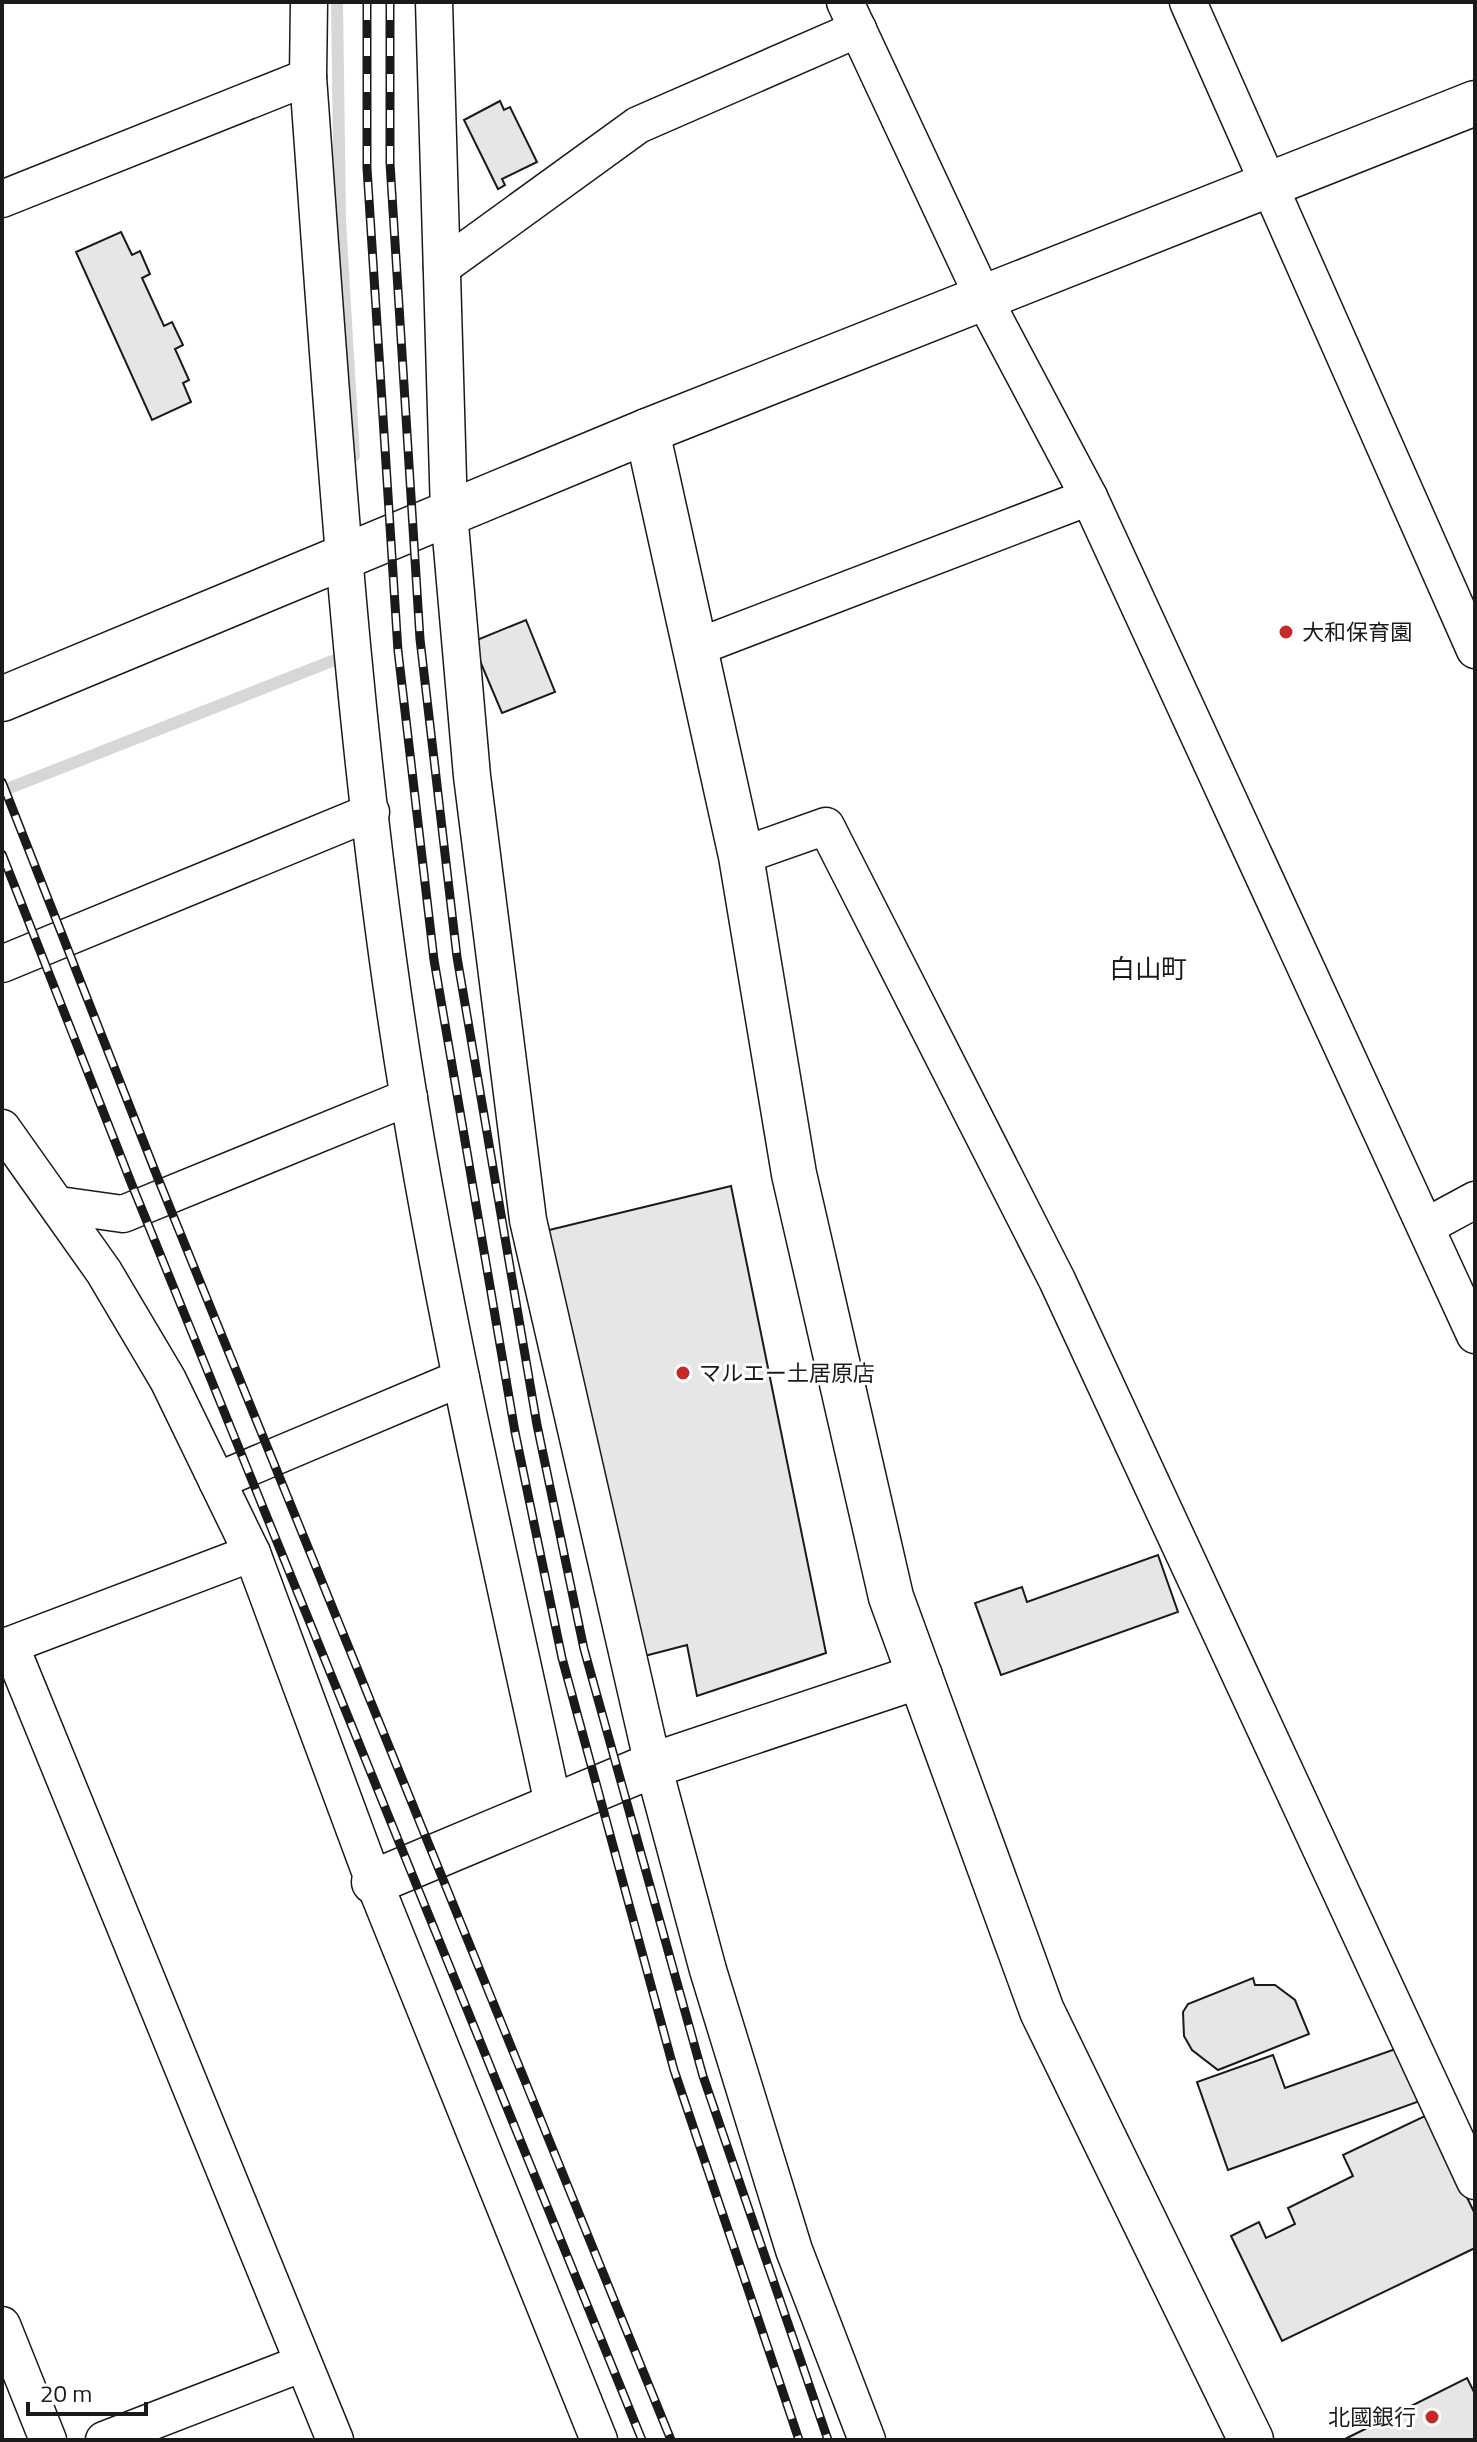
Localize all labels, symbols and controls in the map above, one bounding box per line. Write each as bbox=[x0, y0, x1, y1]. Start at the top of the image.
place label: 大和保育園 bbox=[1302, 615, 1412, 649]
marker: 大和保育園 bbox=[1277, 623, 1295, 641]
district label: 白山町 bbox=[1109, 949, 1187, 988]
place label: マルエー土居原店 bbox=[699, 1356, 875, 1390]
marker: マルエー土居原店 bbox=[674, 1364, 692, 1382]
scale bar bbox=[28, 2366, 146, 2416]
text: 20 m bbox=[40, 2375, 92, 2411]
place label: 北國銀行 bbox=[1328, 2400, 1416, 2434]
marker: 北國銀行 bbox=[1423, 2408, 1441, 2426]

